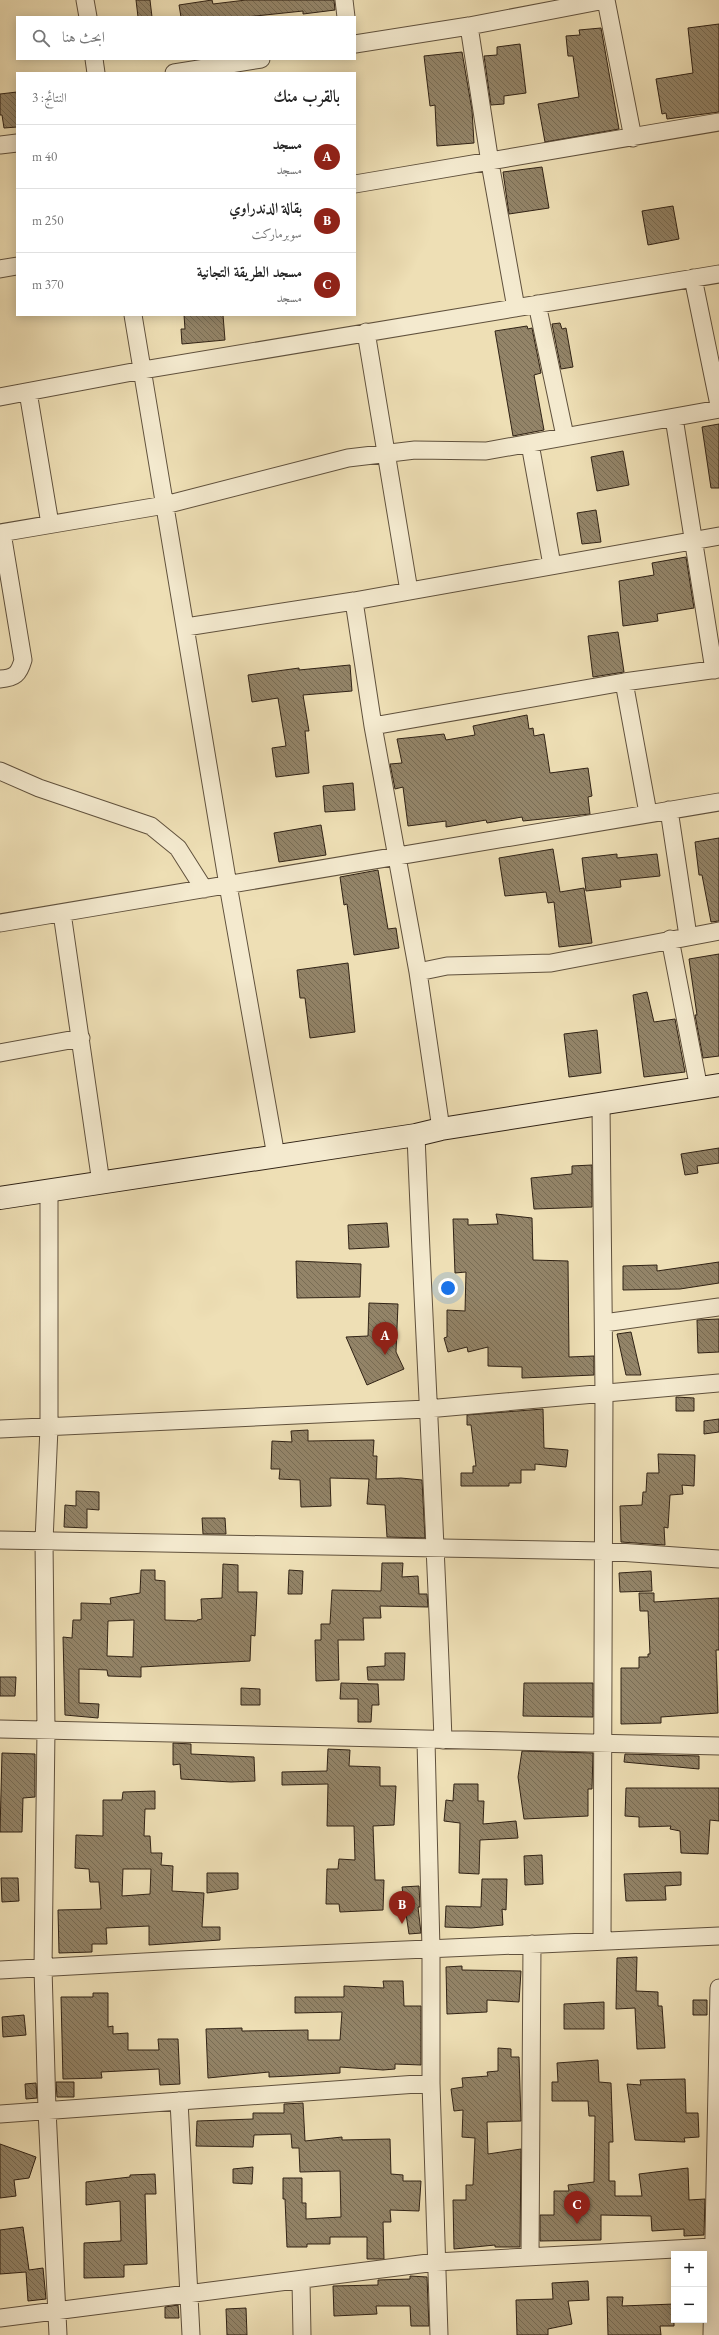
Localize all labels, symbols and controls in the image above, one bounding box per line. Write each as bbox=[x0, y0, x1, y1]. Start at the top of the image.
search box bbox=[16, 16, 356, 60]
icon: search bbox=[30, 27, 52, 49]
text: ابحث هنا bbox=[62, 27, 105, 46]
text: بالقرب منك bbox=[273, 85, 340, 107]
text: النتائج: 3 bbox=[32, 89, 67, 106]
text: مسجد bbox=[273, 134, 302, 153]
text: 40 m bbox=[32, 148, 57, 165]
text: A bbox=[322, 148, 332, 165]
text: مسجد bbox=[276, 161, 302, 178]
text: بقالة الدندراوي bbox=[229, 198, 302, 217]
text: 250 m bbox=[32, 212, 63, 229]
text: B bbox=[323, 212, 331, 229]
text: سوبرماركت bbox=[252, 225, 302, 242]
text: مسجد الطريقة التجانية bbox=[197, 262, 302, 281]
text: 370 m bbox=[32, 276, 63, 293]
text: C bbox=[322, 276, 332, 293]
text: مسجد bbox=[276, 289, 302, 306]
your location bbox=[438, 1278, 458, 1298]
pin: A bbox=[372, 1322, 398, 1355]
pin: B bbox=[389, 1891, 415, 1924]
pin: C bbox=[564, 2191, 590, 2224]
map controls bbox=[671, 2251, 707, 2323]
button: + bbox=[671, 2251, 707, 2287]
button: − bbox=[671, 2287, 707, 2323]

